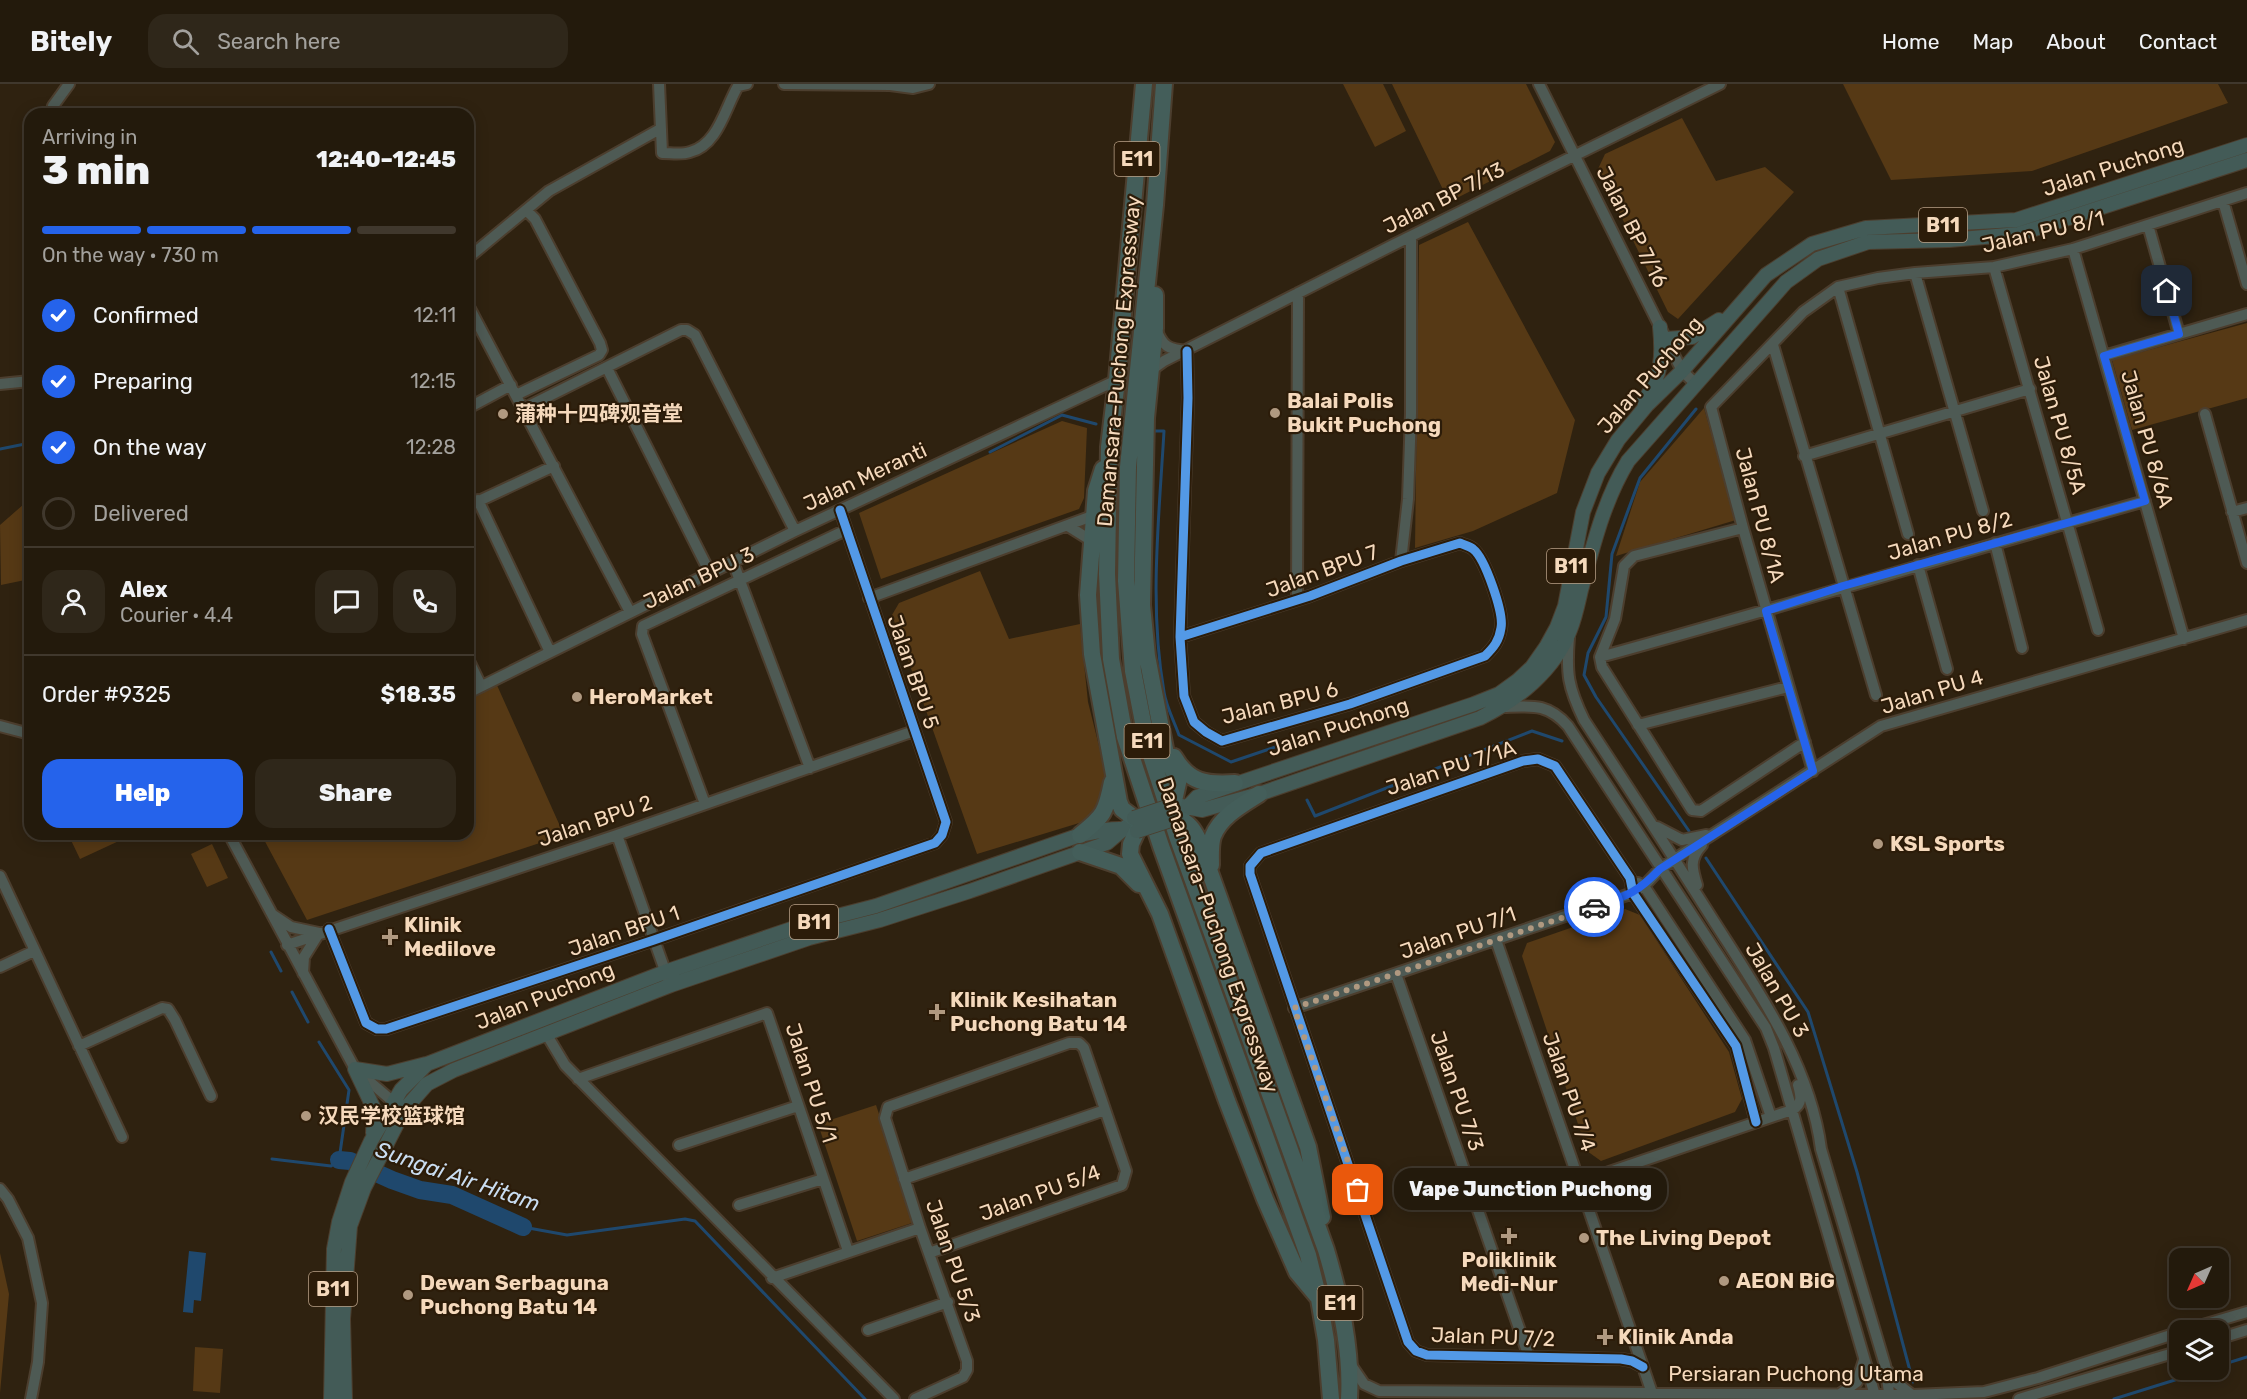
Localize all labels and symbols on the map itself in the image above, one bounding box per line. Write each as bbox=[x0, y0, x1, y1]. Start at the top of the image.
street label: Jalan Puchong bbox=[2039, 132, 2187, 201]
road number: E11 bbox=[1114, 142, 1160, 176]
street label: Jalan BP 7/13 bbox=[1379, 156, 1509, 239]
street label: Jalan BP 7/16 bbox=[1591, 162, 1674, 292]
street label: Damansara–Puchong Expressway bbox=[1092, 194, 1145, 528]
street label: Jalan PU 8/1 bbox=[1979, 205, 2107, 258]
road number: B11 bbox=[1919, 208, 1967, 242]
pin bbox=[2141, 265, 2192, 316]
street label: Jalan Puchong bbox=[1592, 311, 1707, 438]
street label: Jalan PU 8/5A bbox=[2029, 353, 2092, 497]
street label: Jalan PU 8/6A bbox=[2116, 367, 2179, 510]
place label: Balai Polis Bukit Puchong bbox=[1287, 388, 1441, 437]
place label: 蒲种十四碑观音堂 bbox=[515, 401, 683, 426]
marker: Balai Polis Bukit Puchong bbox=[1268, 406, 1282, 420]
marker: 蒲种十四碑观音堂 bbox=[496, 407, 510, 421]
street label: Jalan Meranti bbox=[799, 437, 930, 516]
street label: Jalan PU 8/1A bbox=[1730, 444, 1791, 585]
street label: Jalan PU 8/2 bbox=[1885, 506, 2015, 565]
street label: Jalan BPU 7 bbox=[1262, 539, 1382, 602]
street label: Jalan BPU 3 bbox=[639, 541, 758, 614]
road number: B11 bbox=[1547, 549, 1595, 583]
street label: Jalan BPU 5 bbox=[882, 611, 945, 732]
street label: Jalan PU 4 bbox=[1878, 664, 1986, 719]
street label: Jalan BPU 6 bbox=[1219, 676, 1341, 729]
place label: HeroMarket bbox=[589, 684, 713, 709]
marker: HeroMarket bbox=[570, 690, 584, 704]
street label: Jalan Puchong bbox=[1264, 692, 1412, 761]
road number: E11 bbox=[1124, 724, 1170, 758]
street label: Jalan PU 7/1A bbox=[1383, 735, 1519, 800]
street label: Damansara–Puchong Expressway bbox=[1153, 774, 1285, 1096]
street label: Jalan BPU 2 bbox=[534, 789, 655, 852]
place label: KSL Sports bbox=[1890, 831, 2005, 856]
marker: KSL Sports bbox=[1871, 837, 1885, 851]
courier bbox=[1564, 877, 1624, 937]
street label: Jalan BPU 1 bbox=[565, 900, 683, 961]
street label: Jalan PU 7/1 bbox=[1396, 901, 1519, 964]
road number: B11 bbox=[790, 905, 838, 939]
place label: Klinik Medilove bbox=[404, 912, 496, 961]
marker: Klinik Medilove bbox=[381, 928, 399, 946]
street label: Jalan PU 3 bbox=[1740, 938, 1815, 1042]
street label: Jalan Puchong bbox=[472, 956, 618, 1035]
place label: Klinik Kesihatan Puchong Batu 14 bbox=[950, 987, 1127, 1036]
marker: Klinik Kesihatan Puchong Batu 14 bbox=[928, 1003, 946, 1021]
street label: Jalan PU 5/1 bbox=[780, 1020, 843, 1146]
street label: Jalan PU 7/3 bbox=[1425, 1028, 1490, 1154]
street label: Jalan PU 7/4 bbox=[1537, 1029, 1601, 1155]
place label: 汉民学校篮球馆 bbox=[318, 1103, 465, 1128]
marker: 汉民学校篮球馆 bbox=[299, 1109, 313, 1123]
water label: Sungai Air Hitam bbox=[372, 1136, 544, 1217]
street label: Jalan PU 5/4 bbox=[976, 1159, 1104, 1226]
pin bbox=[1332, 1164, 1383, 1215]
callout: Vape Junction Puchong bbox=[1394, 1169, 1667, 1211]
street label: Jalan PU 5/3 bbox=[921, 1196, 986, 1325]
place label: The Living Depot bbox=[1596, 1225, 1771, 1250]
marker: Poliklinik Medi-Nur bbox=[1500, 1227, 1518, 1245]
marker: The Living Depot bbox=[1577, 1231, 1591, 1245]
place label: Poliklinik Medi-Nur bbox=[1460, 1247, 1558, 1296]
north arrow bbox=[2169, 1248, 2229, 1308]
place label: AEON BiG bbox=[1736, 1268, 1835, 1293]
place label: Dewan Serbaguna Puchong Batu 14 bbox=[420, 1270, 609, 1319]
road number: B11 bbox=[309, 1272, 357, 1306]
marker: AEON BiG bbox=[1717, 1274, 1731, 1288]
road number: E11 bbox=[1318, 1286, 1362, 1320]
marker: Dewan Serbaguna Puchong Batu 14 bbox=[401, 1288, 415, 1302]
street label: Jalan PU 7/2 bbox=[1430, 1322, 1556, 1351]
place label: Klinik Anda bbox=[1618, 1324, 1734, 1349]
marker: Klinik Anda bbox=[1596, 1328, 1614, 1346]
street label: Persiaran Puchong Utama bbox=[1668, 1361, 1924, 1386]

